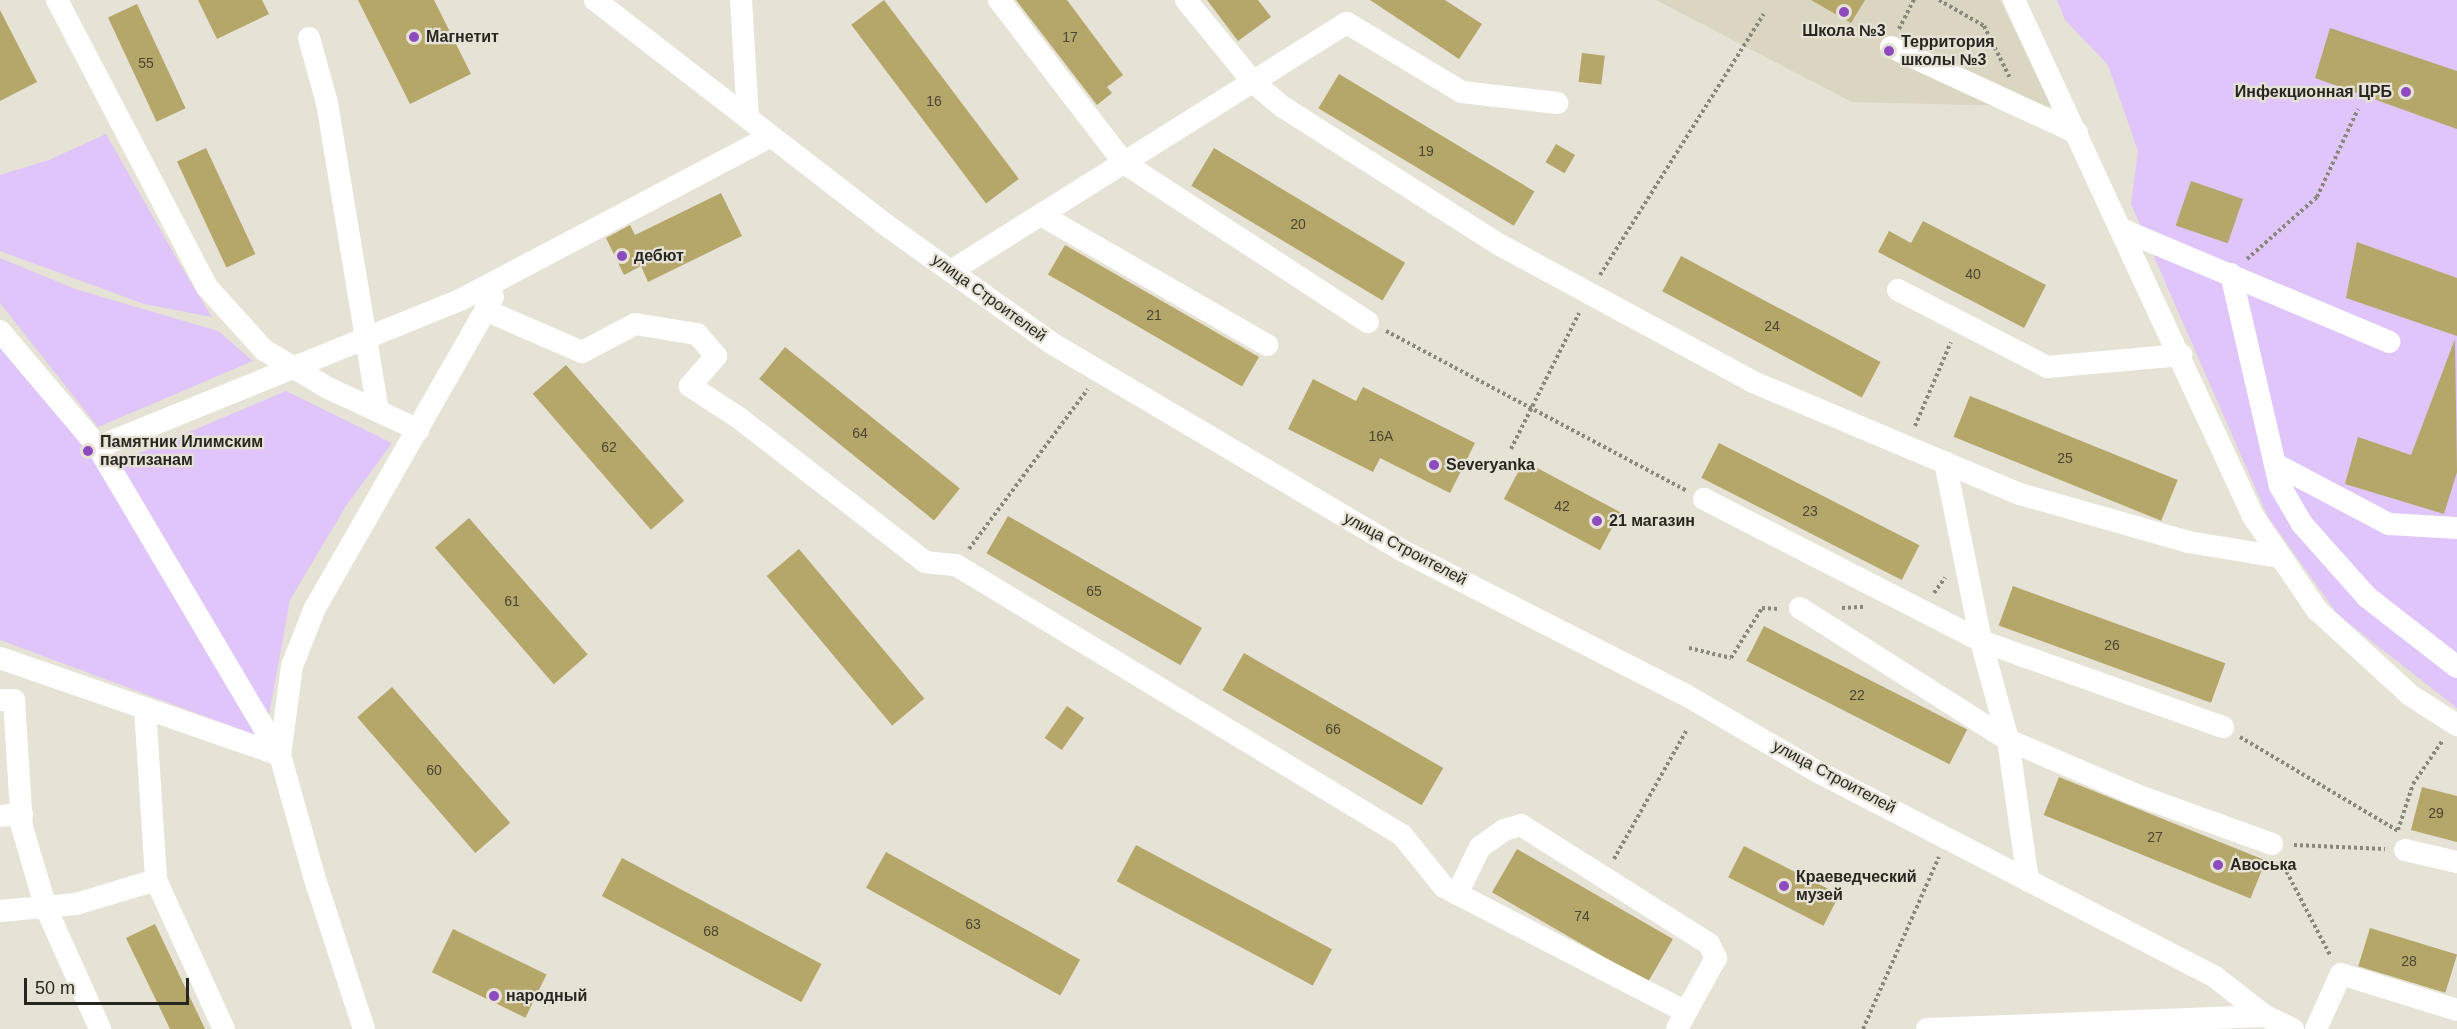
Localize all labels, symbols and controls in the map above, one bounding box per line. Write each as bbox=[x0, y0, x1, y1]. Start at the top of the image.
marker: Школа №3 bbox=[1837, 5, 1851, 19]
place label: Школа №3 bbox=[1802, 21, 1886, 41]
place label: Магнетит bbox=[426, 27, 499, 47]
house number: 17 bbox=[1062, 29, 1078, 45]
marker: Магнетит bbox=[407, 30, 421, 44]
place label: Территория школы №3 bbox=[1901, 32, 1995, 70]
marker: Территория школы №3 bbox=[1882, 44, 1896, 58]
house number: 55 bbox=[138, 55, 154, 71]
place label: Инфекционная ЦРБ bbox=[2235, 82, 2392, 102]
marker: Инфекционная ЦРБ bbox=[2397, 83, 2415, 101]
house number: 16 bbox=[926, 93, 942, 109]
house number: 19 bbox=[1418, 143, 1434, 159]
house number: 20 bbox=[1290, 216, 1306, 232]
place label: дебют bbox=[634, 246, 684, 266]
marker: дебют bbox=[615, 249, 629, 263]
street label: улица Строителей bbox=[928, 250, 1050, 346]
house number: 40 bbox=[1965, 266, 1981, 282]
house number: 21 bbox=[1146, 307, 1162, 323]
house number: 24 bbox=[1764, 318, 1780, 334]
house number: 64 bbox=[852, 425, 868, 441]
house number: 16А bbox=[1369, 428, 1393, 444]
place label: Памятник Илимским партизанам bbox=[100, 432, 263, 470]
house number: 62 bbox=[601, 439, 617, 455]
marker: Памятник Илимским партизанам bbox=[81, 444, 95, 458]
house number: 25 bbox=[2057, 450, 2073, 466]
place label: Severyanka bbox=[1446, 455, 1535, 475]
marker: Severyanka bbox=[1427, 458, 1441, 472]
house number: 42 bbox=[1554, 498, 1570, 514]
house number: 23 bbox=[1802, 503, 1818, 519]
street label: улица Строителей bbox=[1340, 508, 1470, 590]
place label: 21 магазин bbox=[1609, 511, 1695, 531]
marker: 21 магазин bbox=[1590, 514, 1604, 528]
house number: 65 bbox=[1086, 583, 1102, 599]
house number: 61 bbox=[504, 593, 520, 609]
house number: 26 bbox=[2104, 637, 2120, 653]
house number: 22 bbox=[1849, 687, 1865, 703]
house number: 66 bbox=[1325, 721, 1341, 737]
street label: улица Строителей bbox=[1769, 736, 1899, 818]
house number: 60 bbox=[426, 762, 442, 778]
house number: 29 bbox=[2428, 805, 2444, 821]
house number: 27 bbox=[2147, 829, 2163, 845]
place label: Авоська bbox=[2230, 855, 2296, 875]
marker: Авоська bbox=[2211, 858, 2225, 872]
place label: Краеведческий музей bbox=[1796, 867, 1917, 905]
marker: Краеведческий музей bbox=[1777, 879, 1791, 893]
house number: 74 bbox=[1574, 908, 1590, 924]
house number: 63 bbox=[965, 916, 981, 932]
house number: 68 bbox=[703, 923, 719, 939]
house number: 28 bbox=[2401, 953, 2417, 969]
scale bar bbox=[27, 966, 192, 1004]
text: 50 m bbox=[35, 978, 75, 998]
place label: народный bbox=[506, 986, 587, 1006]
marker: народный bbox=[487, 989, 501, 1003]

